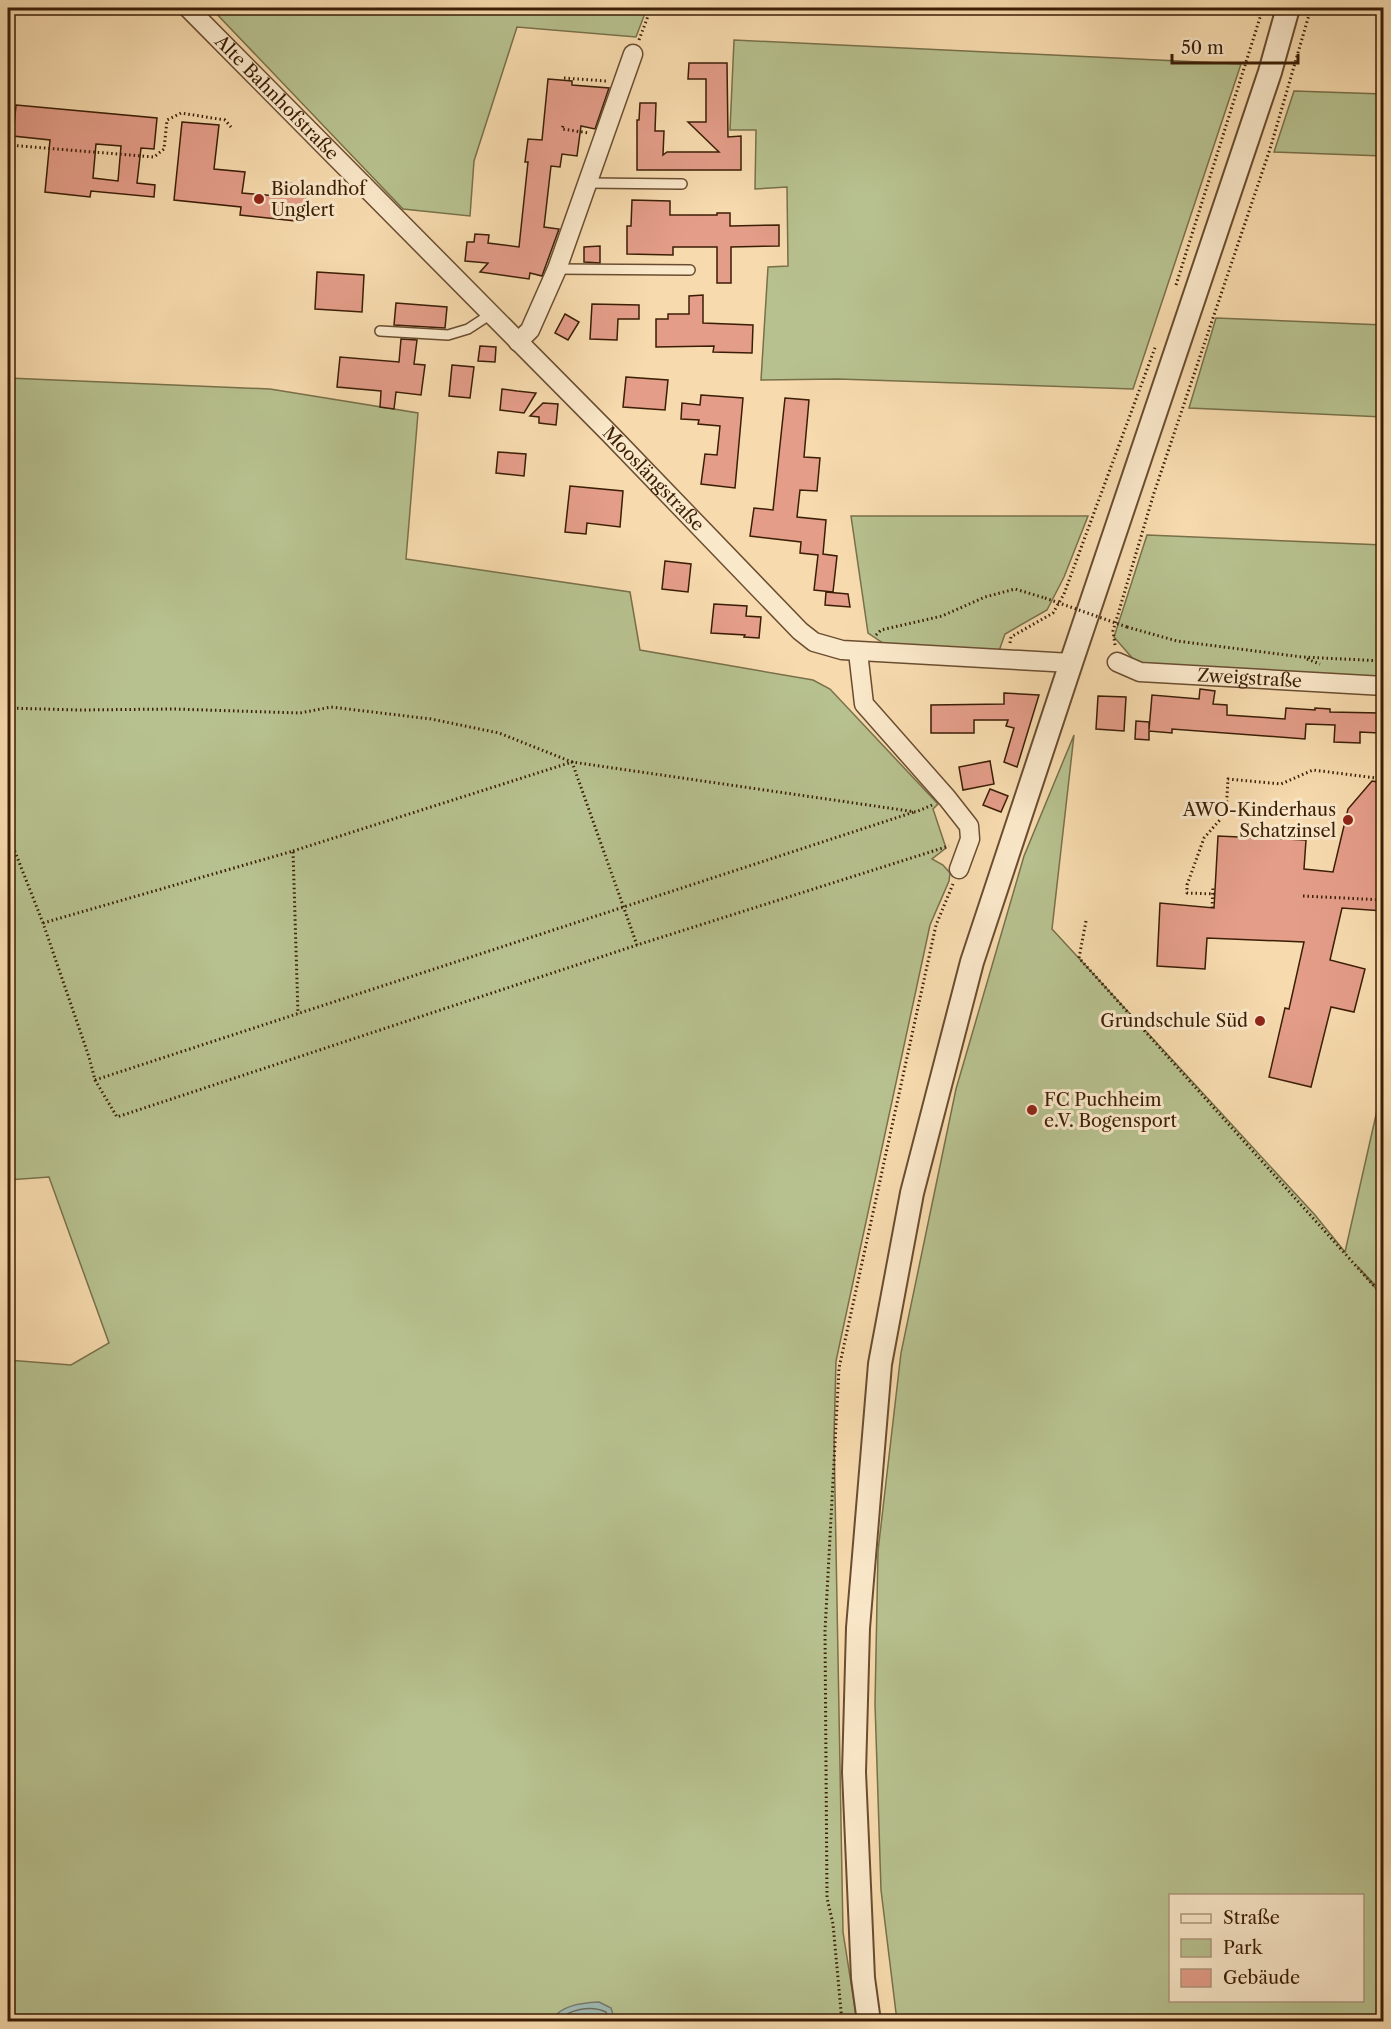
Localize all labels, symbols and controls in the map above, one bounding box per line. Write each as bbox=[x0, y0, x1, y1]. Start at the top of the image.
scale bar bbox=[1172, 27, 1298, 65]
street label: Alte Bahnhofstraße bbox=[209, 30, 343, 165]
text: 50 m bbox=[1181, 37, 1224, 59]
place label: Biolandhof Unglert bbox=[271, 178, 368, 221]
marker: Biolandhof Unglert bbox=[252, 192, 266, 206]
street label: Mooslängstraße bbox=[598, 422, 709, 536]
street label: Zweigstraße bbox=[1197, 664, 1303, 692]
place label: AWO-Kinderhaus Schatzinsel bbox=[1182, 799, 1336, 842]
marker: AWO-Kinderhaus Schatzinsel bbox=[1341, 813, 1355, 827]
place label: Grundschule Süd bbox=[1100, 1010, 1248, 1032]
marker: Grundschule Süd bbox=[1253, 1014, 1267, 1028]
place label: FC Puchheim e.V. Bogensport bbox=[1044, 1089, 1177, 1132]
marker: FC Puchheim e.V. Bogensport bbox=[1025, 1103, 1039, 1117]
legend bbox=[1169, 1894, 1364, 2002]
text: Straße bbox=[1223, 1907, 1280, 1929]
text: Park bbox=[1223, 1937, 1264, 1959]
text: Gebäude bbox=[1223, 1967, 1300, 1989]

